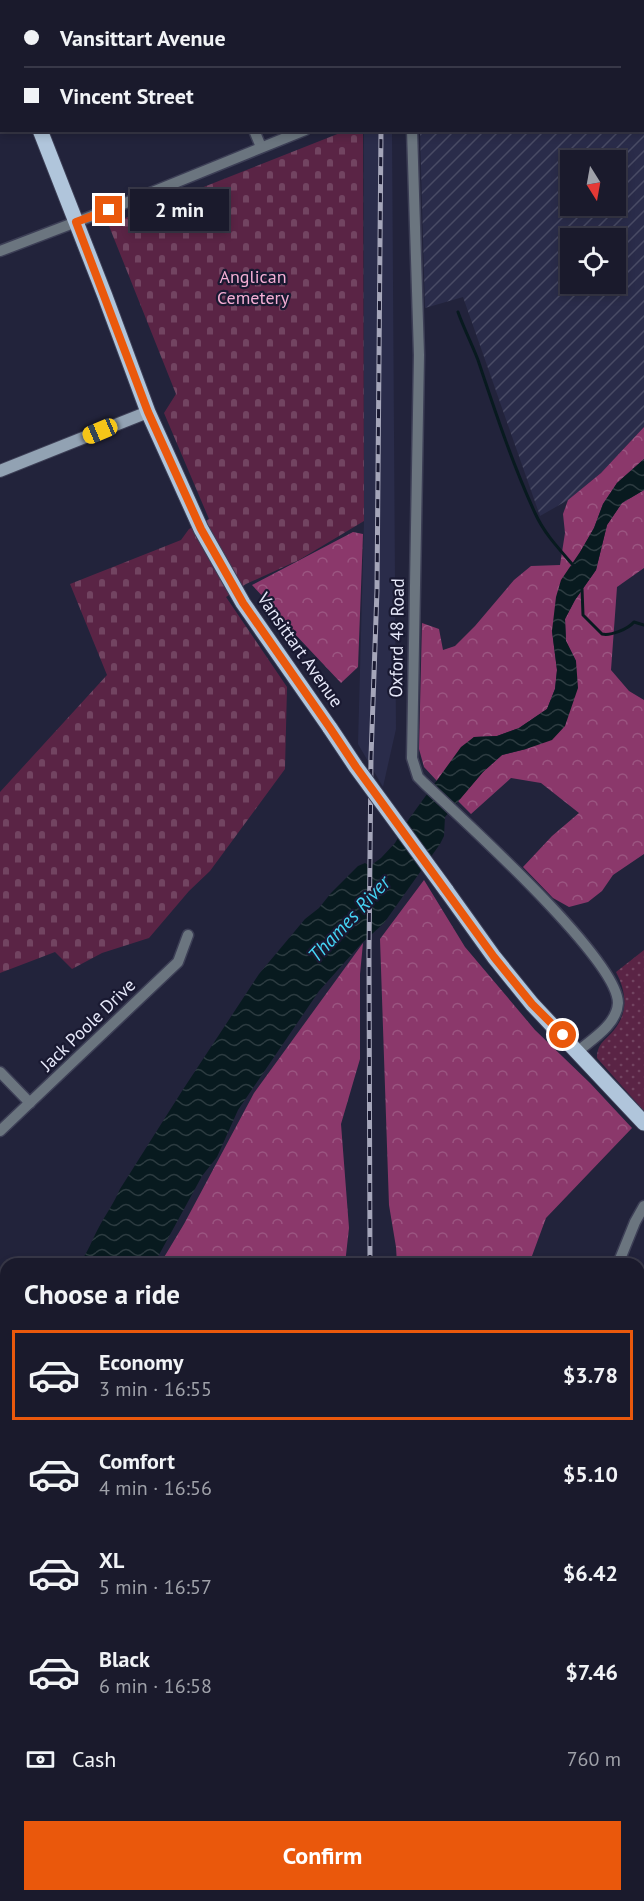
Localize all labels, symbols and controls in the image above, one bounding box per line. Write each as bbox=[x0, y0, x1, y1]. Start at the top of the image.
text: Vansittart Avenue bbox=[60, 24, 226, 52]
text: Vincent Street bbox=[60, 82, 194, 110]
north arrow bbox=[560, 150, 626, 216]
map controls bbox=[560, 150, 626, 294]
callout: 2 min bbox=[130, 189, 229, 231]
route end bbox=[95, 196, 122, 223]
text: 2 min bbox=[155, 197, 204, 223]
button: locate bbox=[560, 228, 626, 294]
park label: Anglican Cemetery bbox=[217, 265, 290, 309]
car bbox=[80, 416, 120, 446]
street label: Oxford 48 Road bbox=[384, 578, 409, 698]
street label: Vansittart Avenue bbox=[252, 587, 349, 712]
water label: Thames River bbox=[302, 869, 397, 968]
street label: Jack Poole Drive bbox=[35, 973, 140, 1076]
route start bbox=[549, 1021, 576, 1048]
text: Choose a ride bbox=[24, 1277, 180, 1311]
icon: car bbox=[27, 1348, 81, 1402]
text: Economy bbox=[99, 1348, 183, 1376]
text: $3.78 bbox=[563, 1361, 618, 1389]
text: 3 min · 16:55 bbox=[99, 1376, 212, 1402]
icon: car bbox=[27, 1447, 81, 1501]
text: Comfort bbox=[99, 1447, 175, 1475]
text: $5.10 bbox=[563, 1460, 618, 1488]
text: 4 min · 16:56 bbox=[99, 1475, 212, 1501]
icon: car bbox=[27, 1546, 81, 1600]
text: XL bbox=[99, 1546, 124, 1574]
text: $6.42 bbox=[563, 1559, 618, 1587]
text: 5 min · 16:57 bbox=[99, 1574, 212, 1600]
icon: car bbox=[27, 1645, 81, 1699]
text: Black bbox=[99, 1645, 150, 1673]
text: $7.46 bbox=[565, 1658, 618, 1686]
text: 6 min · 16:58 bbox=[99, 1673, 212, 1699]
icon: cash bbox=[24, 1743, 57, 1776]
text: Cash bbox=[72, 1745, 116, 1773]
text: 760 m bbox=[567, 1746, 621, 1772]
button: Confirm bbox=[24, 1821, 621, 1890]

